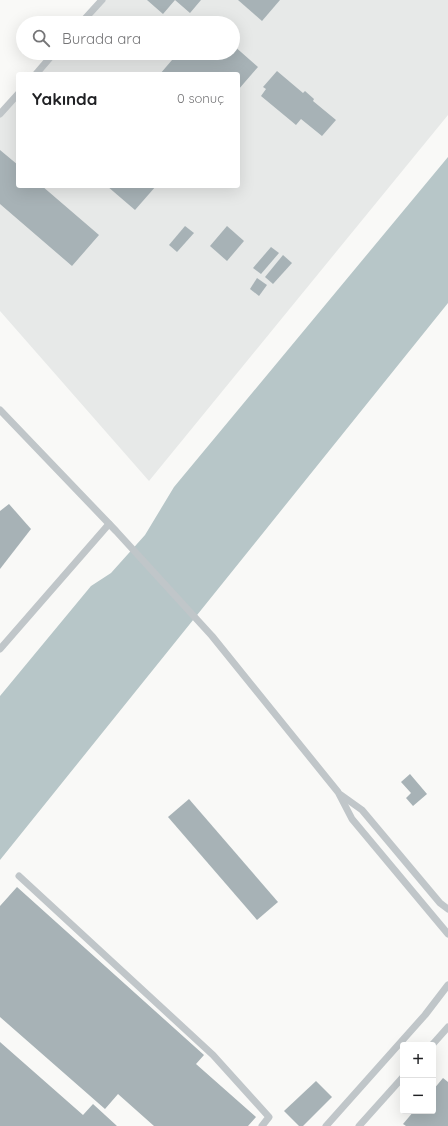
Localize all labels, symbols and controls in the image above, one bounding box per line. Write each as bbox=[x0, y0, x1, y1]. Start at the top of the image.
search box bbox=[16, 16, 240, 60]
icon: search bbox=[30, 27, 52, 49]
text: Burada ara bbox=[62, 29, 141, 48]
text: Yakında bbox=[32, 88, 97, 109]
text: 0 sonuç bbox=[177, 90, 224, 106]
map controls bbox=[400, 1042, 436, 1114]
button: + bbox=[400, 1042, 436, 1078]
button: − bbox=[400, 1078, 436, 1114]

